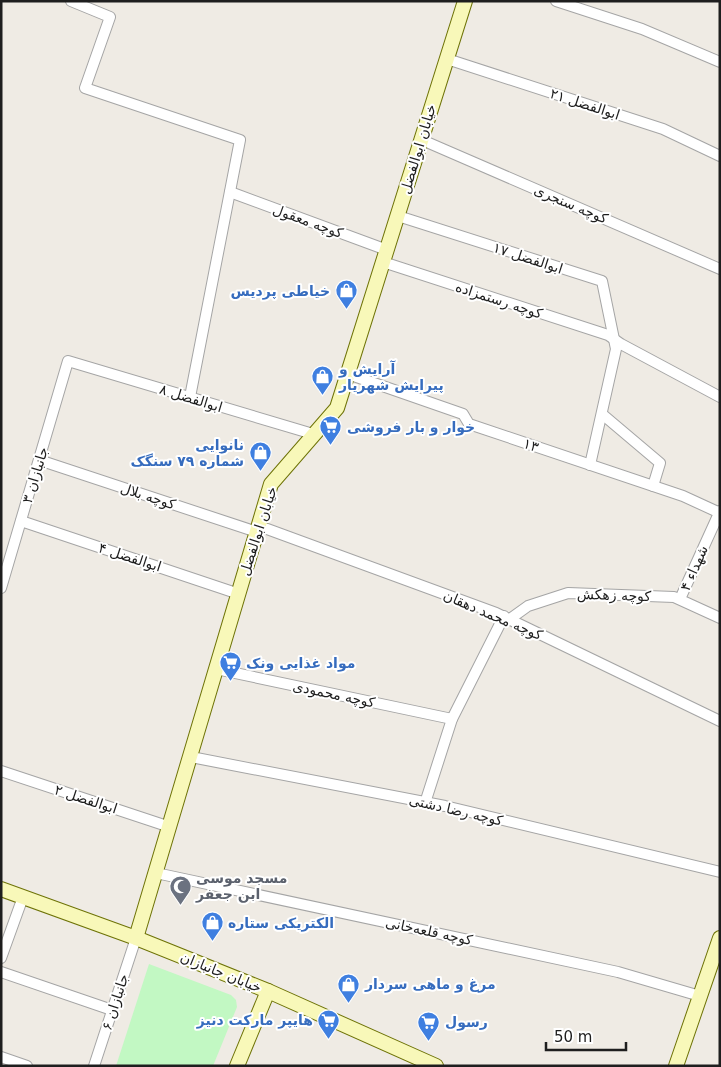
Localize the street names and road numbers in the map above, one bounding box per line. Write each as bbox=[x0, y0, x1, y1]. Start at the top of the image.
street label: ابوالفضل ۲۱ bbox=[548, 85, 622, 124]
street label: خیابان ابوالفضل bbox=[397, 102, 440, 196]
street label: کوچه سنجری bbox=[531, 181, 610, 228]
street label: کوچه معقول bbox=[271, 201, 345, 242]
street label: ابوالفضل ۱۷ bbox=[491, 239, 565, 278]
street label: کوچه رستمزاده bbox=[453, 278, 545, 323]
street label: ابوالفضل ۸ bbox=[157, 381, 224, 416]
street label: ۱۳ bbox=[521, 435, 541, 455]
street label: جانبازان ۳ bbox=[19, 445, 52, 505]
street label: کوچه بلال bbox=[118, 480, 178, 513]
street label: خیابان ابوالفضل bbox=[236, 484, 281, 578]
street label: ابوالفضل ۴ bbox=[96, 539, 163, 576]
street label: شهداء ۴ bbox=[677, 543, 712, 594]
street label: کوچه زهکش bbox=[577, 586, 652, 605]
street label: کوچه محمد دهقان bbox=[441, 587, 545, 644]
street label: کوچه محمودی bbox=[291, 677, 377, 712]
street label: ابوالفضل ۲ bbox=[52, 781, 119, 818]
street label: کوچه رضا دشتی bbox=[407, 791, 505, 830]
street label: کوچه قلعه‌خانی bbox=[384, 914, 474, 949]
street label: خیابان جانبازان bbox=[178, 948, 264, 997]
street label: جانبازان ۶ bbox=[98, 972, 133, 1032]

